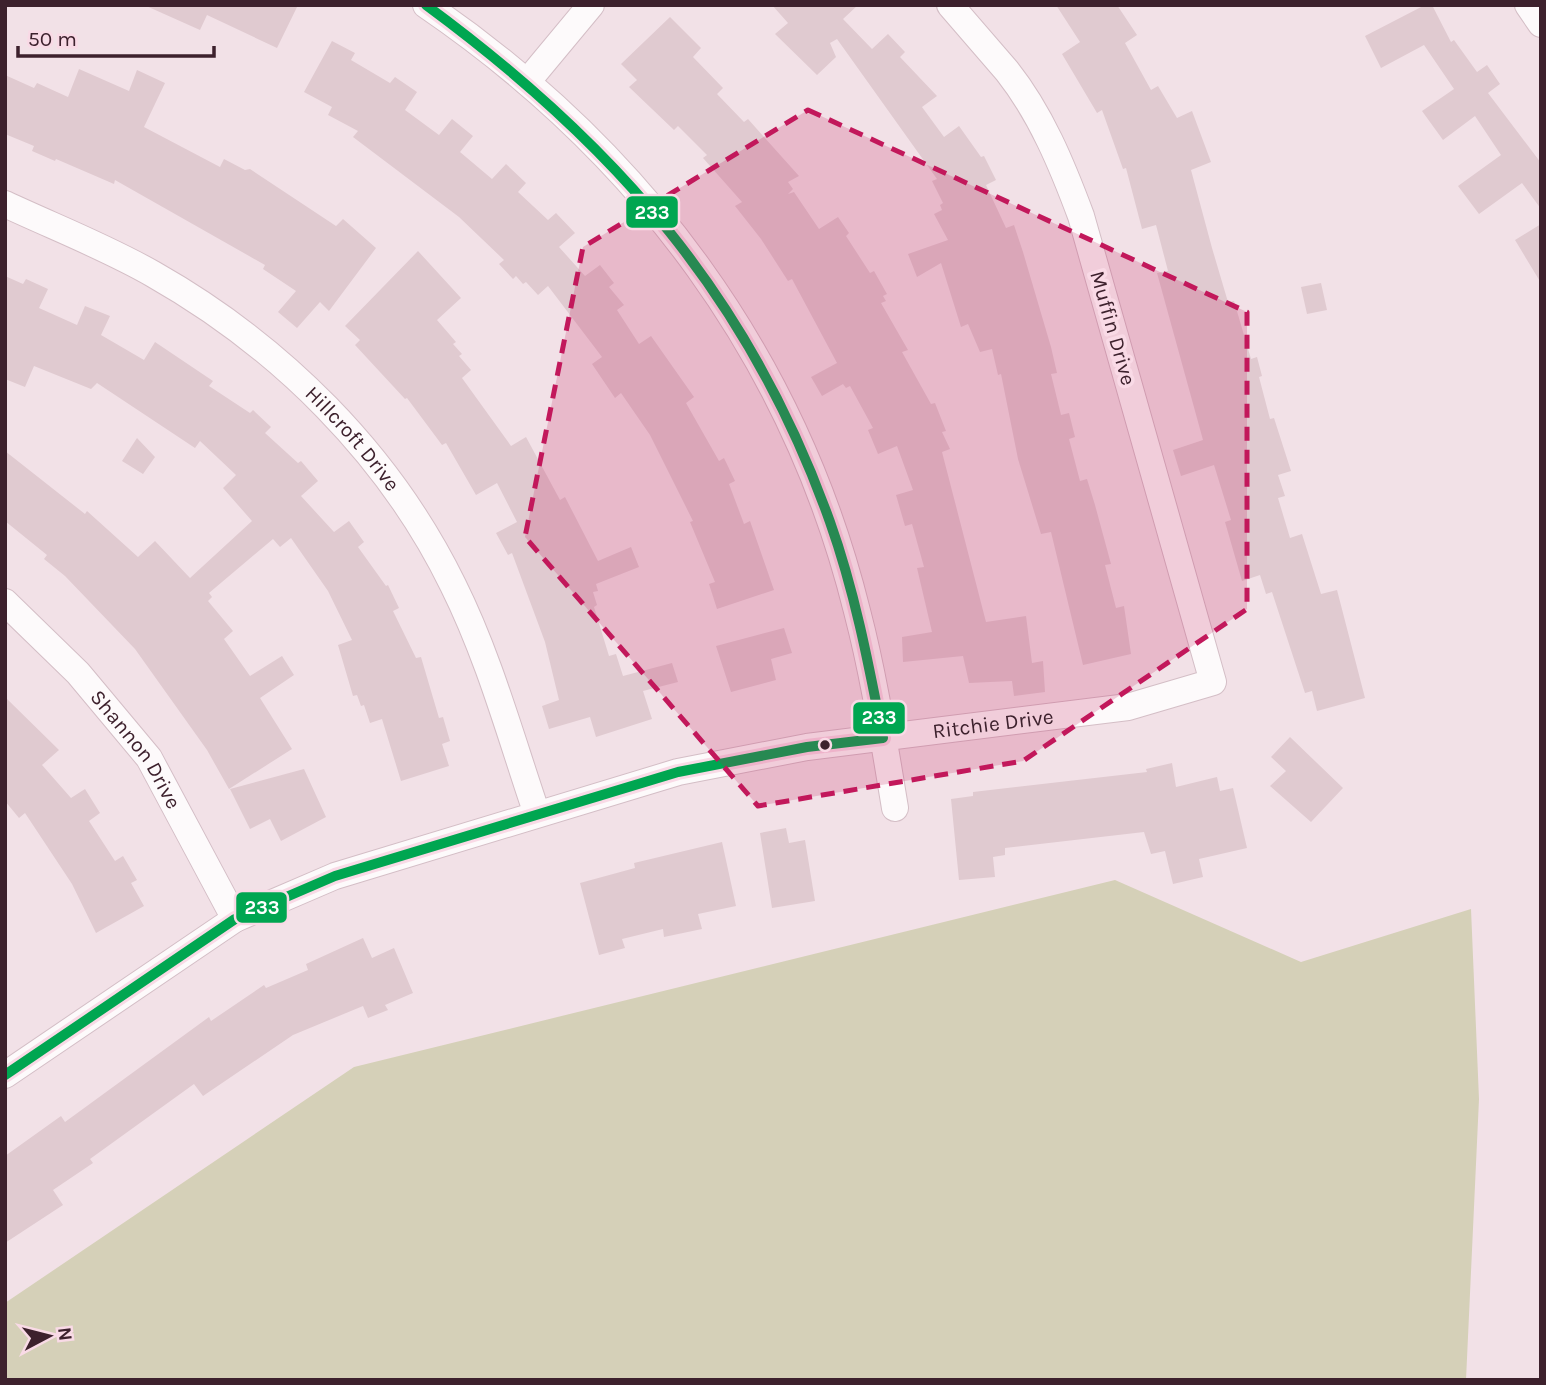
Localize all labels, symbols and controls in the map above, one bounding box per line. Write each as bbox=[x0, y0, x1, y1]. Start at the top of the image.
scale bar bbox=[18, 14, 214, 58]
text: 50 m bbox=[28, 27, 77, 51]
line badge: 233 bbox=[625, 195, 679, 229]
text: 233 bbox=[634, 202, 670, 224]
street label: Muffin Drive bbox=[1085, 268, 1141, 388]
street label: Hillcroft Drive bbox=[300, 381, 405, 496]
street label: Shannon Drive bbox=[85, 685, 186, 813]
line badge: 233 bbox=[852, 701, 906, 735]
street label: Ritchie Drive bbox=[931, 704, 1055, 743]
text: 233 bbox=[861, 707, 897, 729]
unlabelled marker bbox=[818, 738, 832, 752]
line badge: 233 bbox=[235, 891, 288, 924]
text: 233 bbox=[244, 897, 280, 919]
north arrow bbox=[14, 1301, 84, 1371]
text: N bbox=[53, 1326, 77, 1342]

